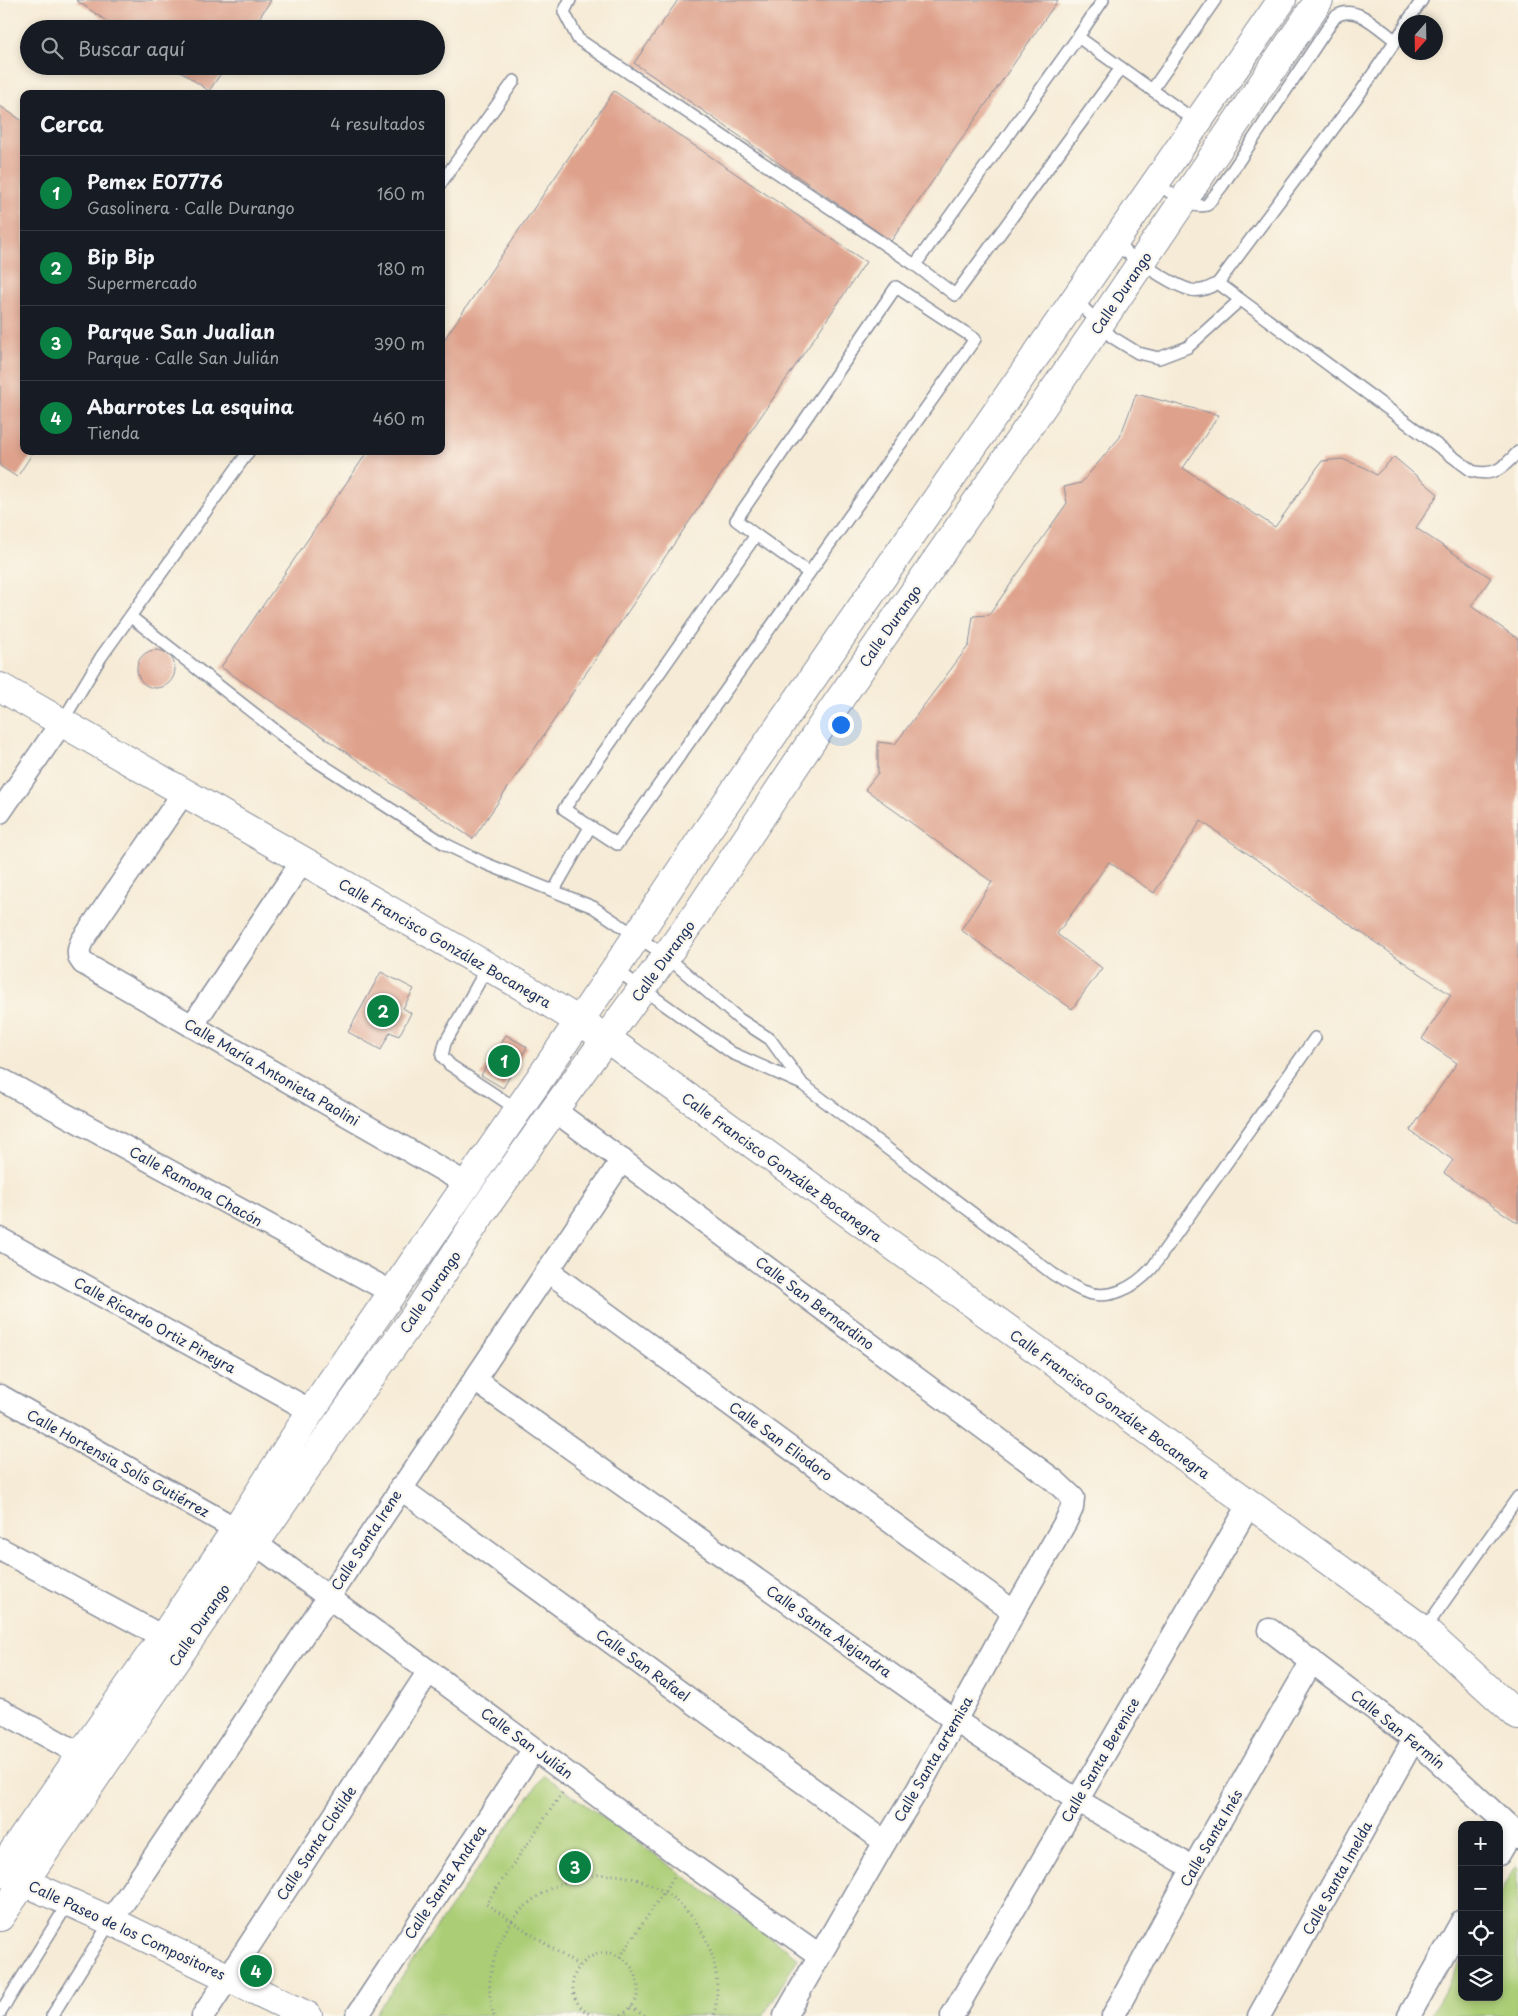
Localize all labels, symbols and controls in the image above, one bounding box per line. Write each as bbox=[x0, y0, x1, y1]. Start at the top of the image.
north arrow bbox=[1398, 15, 1443, 60]
search box bbox=[20, 20, 445, 75]
icon: search bbox=[38, 34, 66, 62]
text: Buscar aquí bbox=[78, 34, 185, 62]
text: Cerca bbox=[40, 107, 104, 139]
text: 4 resultados bbox=[330, 111, 425, 135]
text: Pemex E07776 bbox=[87, 167, 223, 195]
text: 1 bbox=[52, 181, 60, 205]
text: 160 m bbox=[377, 181, 425, 205]
text: Gasolinera · Calle Durango bbox=[87, 195, 295, 219]
text: Bip Bip bbox=[87, 242, 155, 270]
street label: Calle Durango bbox=[1085, 247, 1157, 339]
text: 2 bbox=[50, 256, 62, 280]
text: 180 m bbox=[377, 256, 425, 280]
text: Supermercado bbox=[87, 270, 197, 294]
text: Parque San Jualian bbox=[87, 317, 275, 345]
text: 3 bbox=[51, 331, 61, 355]
text: 390 m bbox=[374, 331, 425, 355]
text: Parque · Calle San Julián bbox=[87, 345, 279, 369]
text: Abarrotes La esquina bbox=[87, 392, 294, 420]
text: 4 bbox=[51, 406, 61, 430]
text: 460 m bbox=[373, 406, 425, 430]
text: Tienda bbox=[87, 420, 140, 444]
street label: Calle Durango bbox=[854, 581, 926, 671]
your location bbox=[828, 712, 854, 738]
street label: Calle Francisco González Bocanegra bbox=[335, 873, 556, 1013]
street label: Calle Durango bbox=[626, 916, 700, 1006]
pin: 2 bbox=[367, 992, 399, 1030]
street label: Calle María Antonieta Paolini bbox=[180, 1013, 364, 1131]
pin: 1 bbox=[488, 1042, 520, 1080]
street label: Calle Francisco González Bocanegra bbox=[678, 1087, 887, 1247]
street label: Calle Ramona Chacón bbox=[126, 1141, 266, 1231]
street label: Calle Durango bbox=[394, 1246, 466, 1338]
street label: Calle San Bernardino bbox=[751, 1251, 879, 1355]
street label: Calle Ricardo Ortiz Pineyra bbox=[70, 1272, 240, 1379]
street label: Calle Francisco González Bocanegra bbox=[1006, 1324, 1215, 1484]
street label: Calle San Eliodoro bbox=[725, 1396, 837, 1486]
street label: Calle Hortensia Solís Gutiérrez bbox=[23, 1404, 213, 1522]
street label: Calle Santa Irene bbox=[326, 1485, 407, 1594]
street label: Calle Durango bbox=[163, 1579, 235, 1671]
street label: Calle Santa Alejandra bbox=[762, 1580, 896, 1682]
street label: Calle San Rafael bbox=[592, 1624, 694, 1706]
street label: Calle San Fermín bbox=[1346, 1684, 1450, 1774]
street label: Calle Santa artemisa bbox=[888, 1692, 978, 1826]
street label: Calle Santa Berenice bbox=[1056, 1694, 1144, 1826]
street label: Calle San Julián bbox=[476, 1702, 578, 1784]
street label: Calle Santa Clotilde bbox=[271, 1781, 361, 1904]
street label: Calle Santa Inés bbox=[1175, 1786, 1247, 1890]
street label: Calle Santa Imelda bbox=[1297, 1817, 1377, 1939]
street label: Calle Santa Andrea bbox=[399, 1821, 491, 1943]
map controls bbox=[1458, 1821, 1503, 2001]
button: + bbox=[1458, 1821, 1503, 1866]
pin: 3 bbox=[559, 1848, 591, 1886]
button: − bbox=[1458, 1866, 1503, 1911]
street label: Calle Paseo de los Compositores bbox=[25, 1875, 229, 1985]
button: locate bbox=[1458, 1911, 1503, 1956]
pin: 4 bbox=[240, 1952, 272, 1990]
button: layers bbox=[1458, 1956, 1503, 2001]

